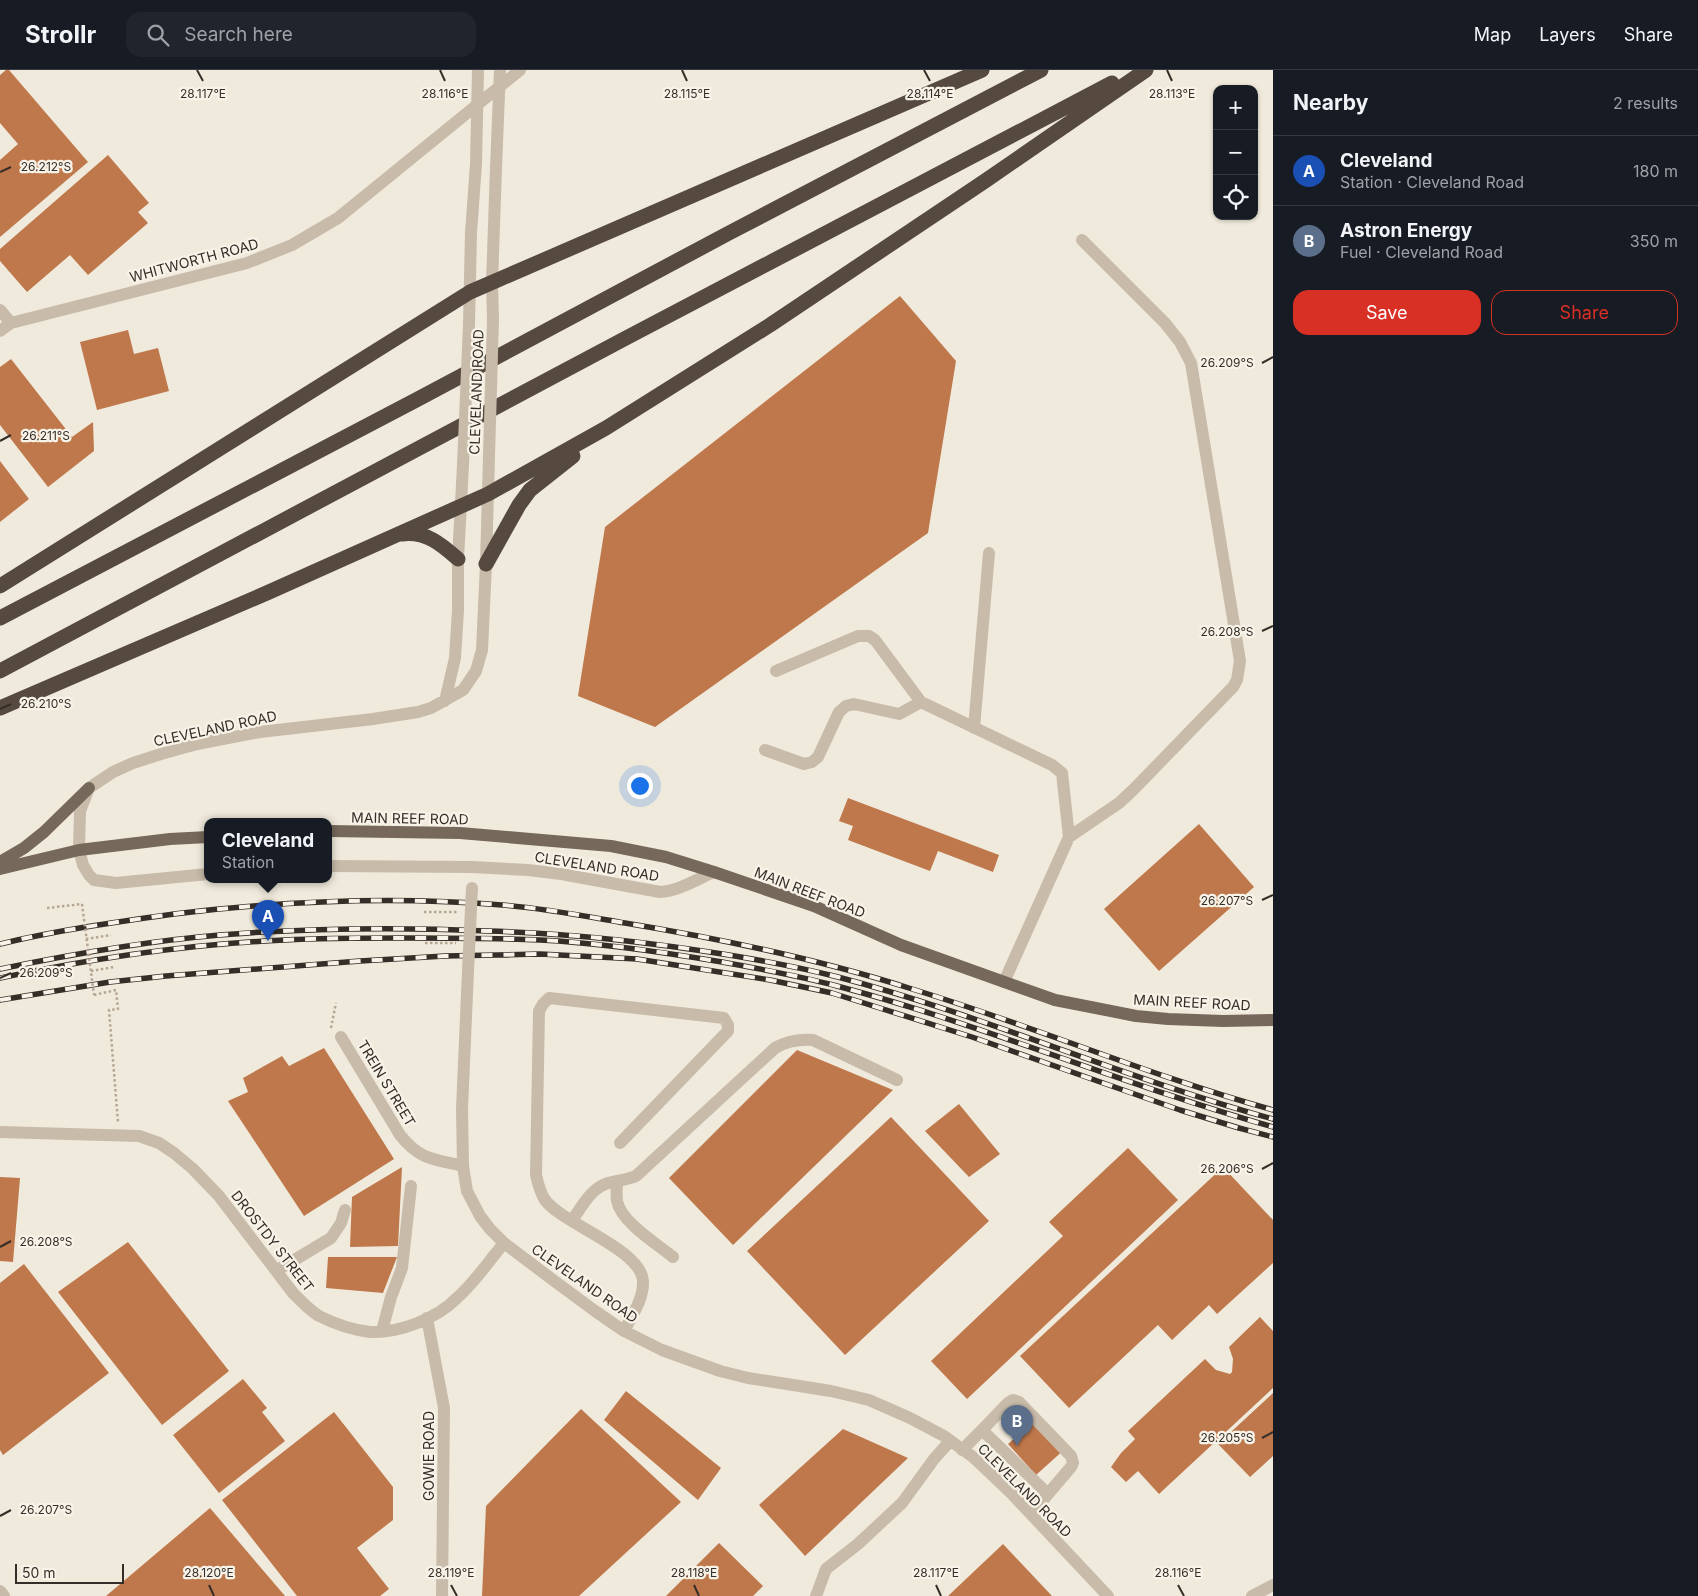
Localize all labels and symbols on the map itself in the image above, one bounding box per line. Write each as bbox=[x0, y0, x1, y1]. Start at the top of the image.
text: 28.117°E bbox=[180, 86, 226, 101]
text: 28.116°E bbox=[422, 86, 468, 101]
text: 28.115°E bbox=[664, 86, 710, 101]
text: 28.114°E bbox=[907, 86, 953, 101]
text: 28.113°E bbox=[1149, 86, 1195, 101]
text: 26.212°S bbox=[21, 159, 72, 174]
street label: WHITWORTH ROAD bbox=[128, 235, 260, 285]
street label: CLEVELAND ROAD bbox=[465, 329, 487, 455]
text: 26.209°S bbox=[1200, 355, 1254, 370]
text: 26.211°S bbox=[22, 428, 70, 443]
text: 26.208°S bbox=[1200, 624, 1254, 639]
text: 26.210°S bbox=[21, 696, 72, 711]
street label: CLEVELAND ROAD bbox=[152, 707, 278, 749]
your location bbox=[627, 773, 653, 799]
street label: MAIN REEF ROAD bbox=[351, 808, 469, 828]
street label: CLEVELAND ROAD bbox=[534, 848, 660, 884]
street label: MAIN REEF ROAD bbox=[752, 863, 868, 921]
text: 26.207°S bbox=[1201, 893, 1254, 908]
pin: A bbox=[252, 900, 284, 941]
text: 26.209°S bbox=[19, 965, 73, 980]
street label: MAIN REEF ROAD bbox=[1133, 990, 1251, 1014]
street label: TREIN STREET bbox=[355, 1037, 419, 1129]
text: 26.206°S bbox=[1200, 1161, 1254, 1176]
street label: DROSTDY STREET bbox=[228, 1187, 318, 1295]
text: 26.208°S bbox=[19, 1234, 73, 1249]
street label: CLEVELAND ROAD bbox=[529, 1240, 641, 1326]
pin: B bbox=[1001, 1405, 1033, 1446]
street label: GOWIE ROAD bbox=[420, 1411, 437, 1501]
text: 26.205°S bbox=[1200, 1430, 1254, 1445]
street label: CLEVELAND ROAD bbox=[975, 1440, 1075, 1540]
text: 26.207°S bbox=[20, 1502, 73, 1517]
scale bar bbox=[15, 1561, 124, 1584]
text: 28.120°E bbox=[184, 1565, 234, 1580]
text: 28.119°E bbox=[428, 1565, 474, 1580]
text: 28.118°E bbox=[671, 1565, 717, 1580]
text: 28.117°E bbox=[913, 1565, 959, 1580]
text: 28.116°E bbox=[1155, 1565, 1201, 1580]

